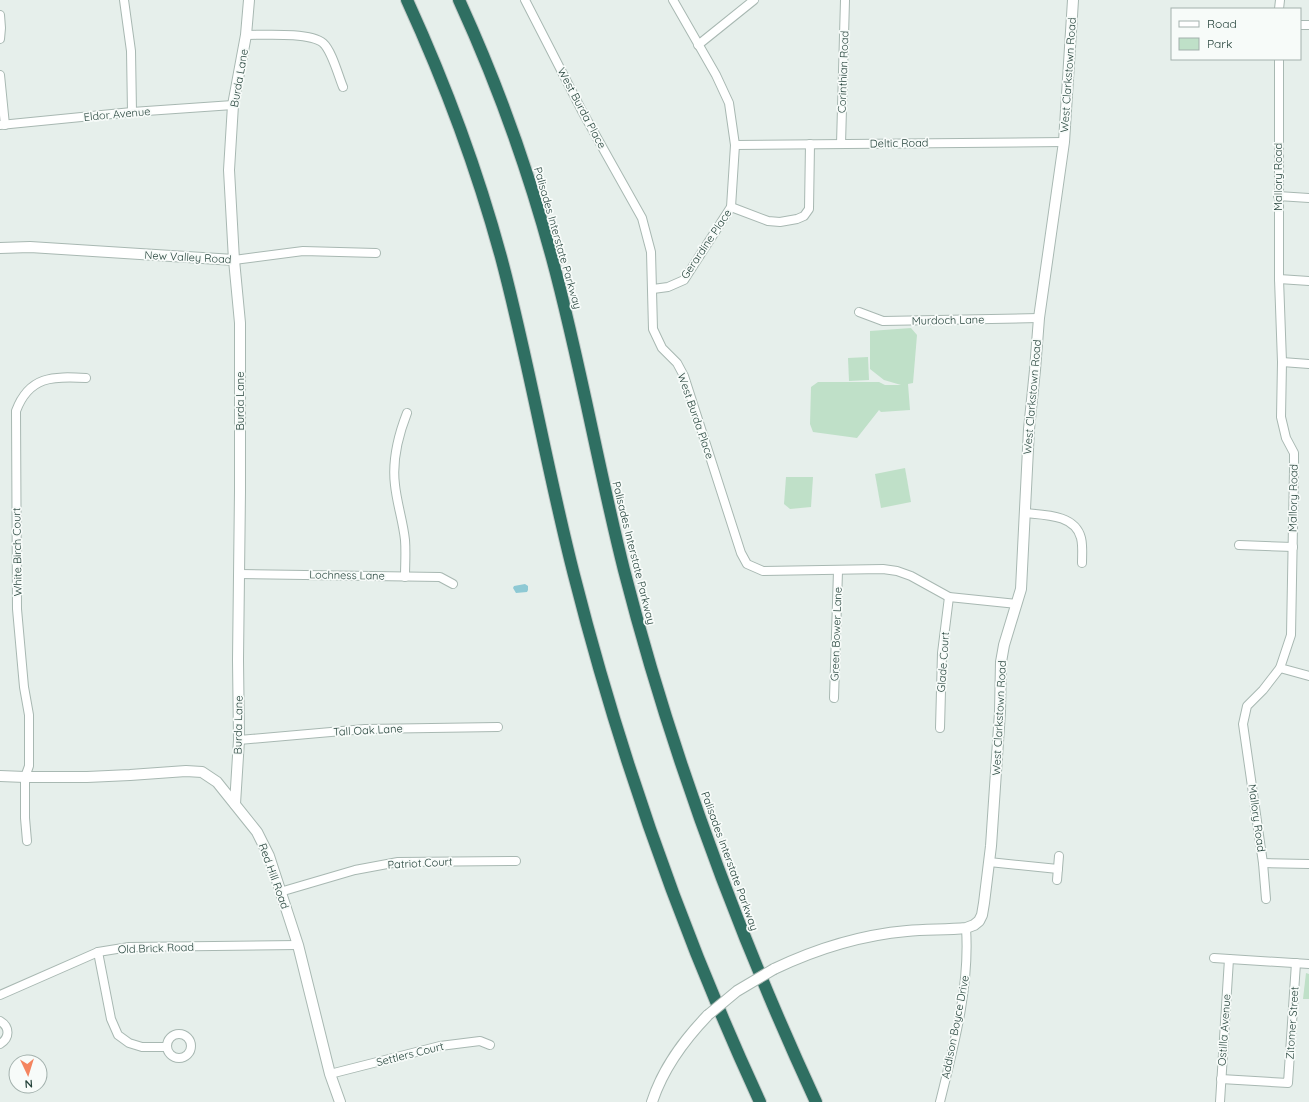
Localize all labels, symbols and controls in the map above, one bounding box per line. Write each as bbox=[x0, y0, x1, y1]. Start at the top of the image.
legend bbox=[1171, 8, 1301, 60]
text: Road bbox=[1207, 16, 1237, 31]
street label: West Clarkstown Road bbox=[1057, 17, 1079, 133]
street label: Corinthian Road bbox=[835, 31, 851, 113]
text: Park bbox=[1207, 36, 1232, 51]
street label: Burda Lane bbox=[227, 48, 251, 108]
street label: West Burda Place bbox=[555, 65, 609, 151]
street label: Eldor Avenue bbox=[83, 104, 151, 124]
street label: Deltic Road bbox=[869, 135, 929, 151]
street label: Mallory Road bbox=[1271, 143, 1285, 211]
street label: Palisades Interstate Parkway bbox=[531, 165, 585, 311]
street label: Gerardine Place bbox=[678, 207, 734, 281]
street label: New Valley Road bbox=[144, 248, 232, 266]
street label: Murdoch Lane bbox=[912, 312, 984, 328]
street label: West Clarkstown Road bbox=[1020, 339, 1044, 455]
street label: West Burda Place bbox=[675, 371, 717, 461]
street label: Burda Lane bbox=[233, 372, 247, 430]
street label: Mallory Road bbox=[1285, 464, 1301, 532]
street label: Palisades Interstate Parkway bbox=[609, 480, 659, 626]
street label: White Birch Court bbox=[9, 507, 25, 596]
street label: Lochness Lane bbox=[309, 567, 385, 583]
street label: Green Bower Lane bbox=[827, 587, 845, 681]
street label: Glade Court bbox=[934, 631, 952, 693]
street label: West Clarkstown Road bbox=[989, 660, 1009, 776]
street label: Burda Lane bbox=[230, 695, 246, 755]
street label: Tall Oak Lane bbox=[333, 721, 403, 739]
street label: Mallory Road bbox=[1245, 783, 1269, 853]
street label: Palisades Interstate Parkway bbox=[698, 789, 762, 933]
street label: Red Hill Road bbox=[256, 841, 292, 911]
street label: Patriot Court bbox=[387, 854, 453, 872]
street label: Old Brick Road bbox=[118, 940, 194, 956]
street label: Addison Boyce Drive bbox=[938, 974, 972, 1080]
street label: Zitomer Street bbox=[1282, 986, 1302, 1060]
street label: Ostilla Avenue bbox=[1215, 994, 1233, 1066]
street label: Settlers Court bbox=[375, 1039, 445, 1069]
north arrow bbox=[8, 1054, 48, 1094]
text: N bbox=[24, 1077, 33, 1091]

